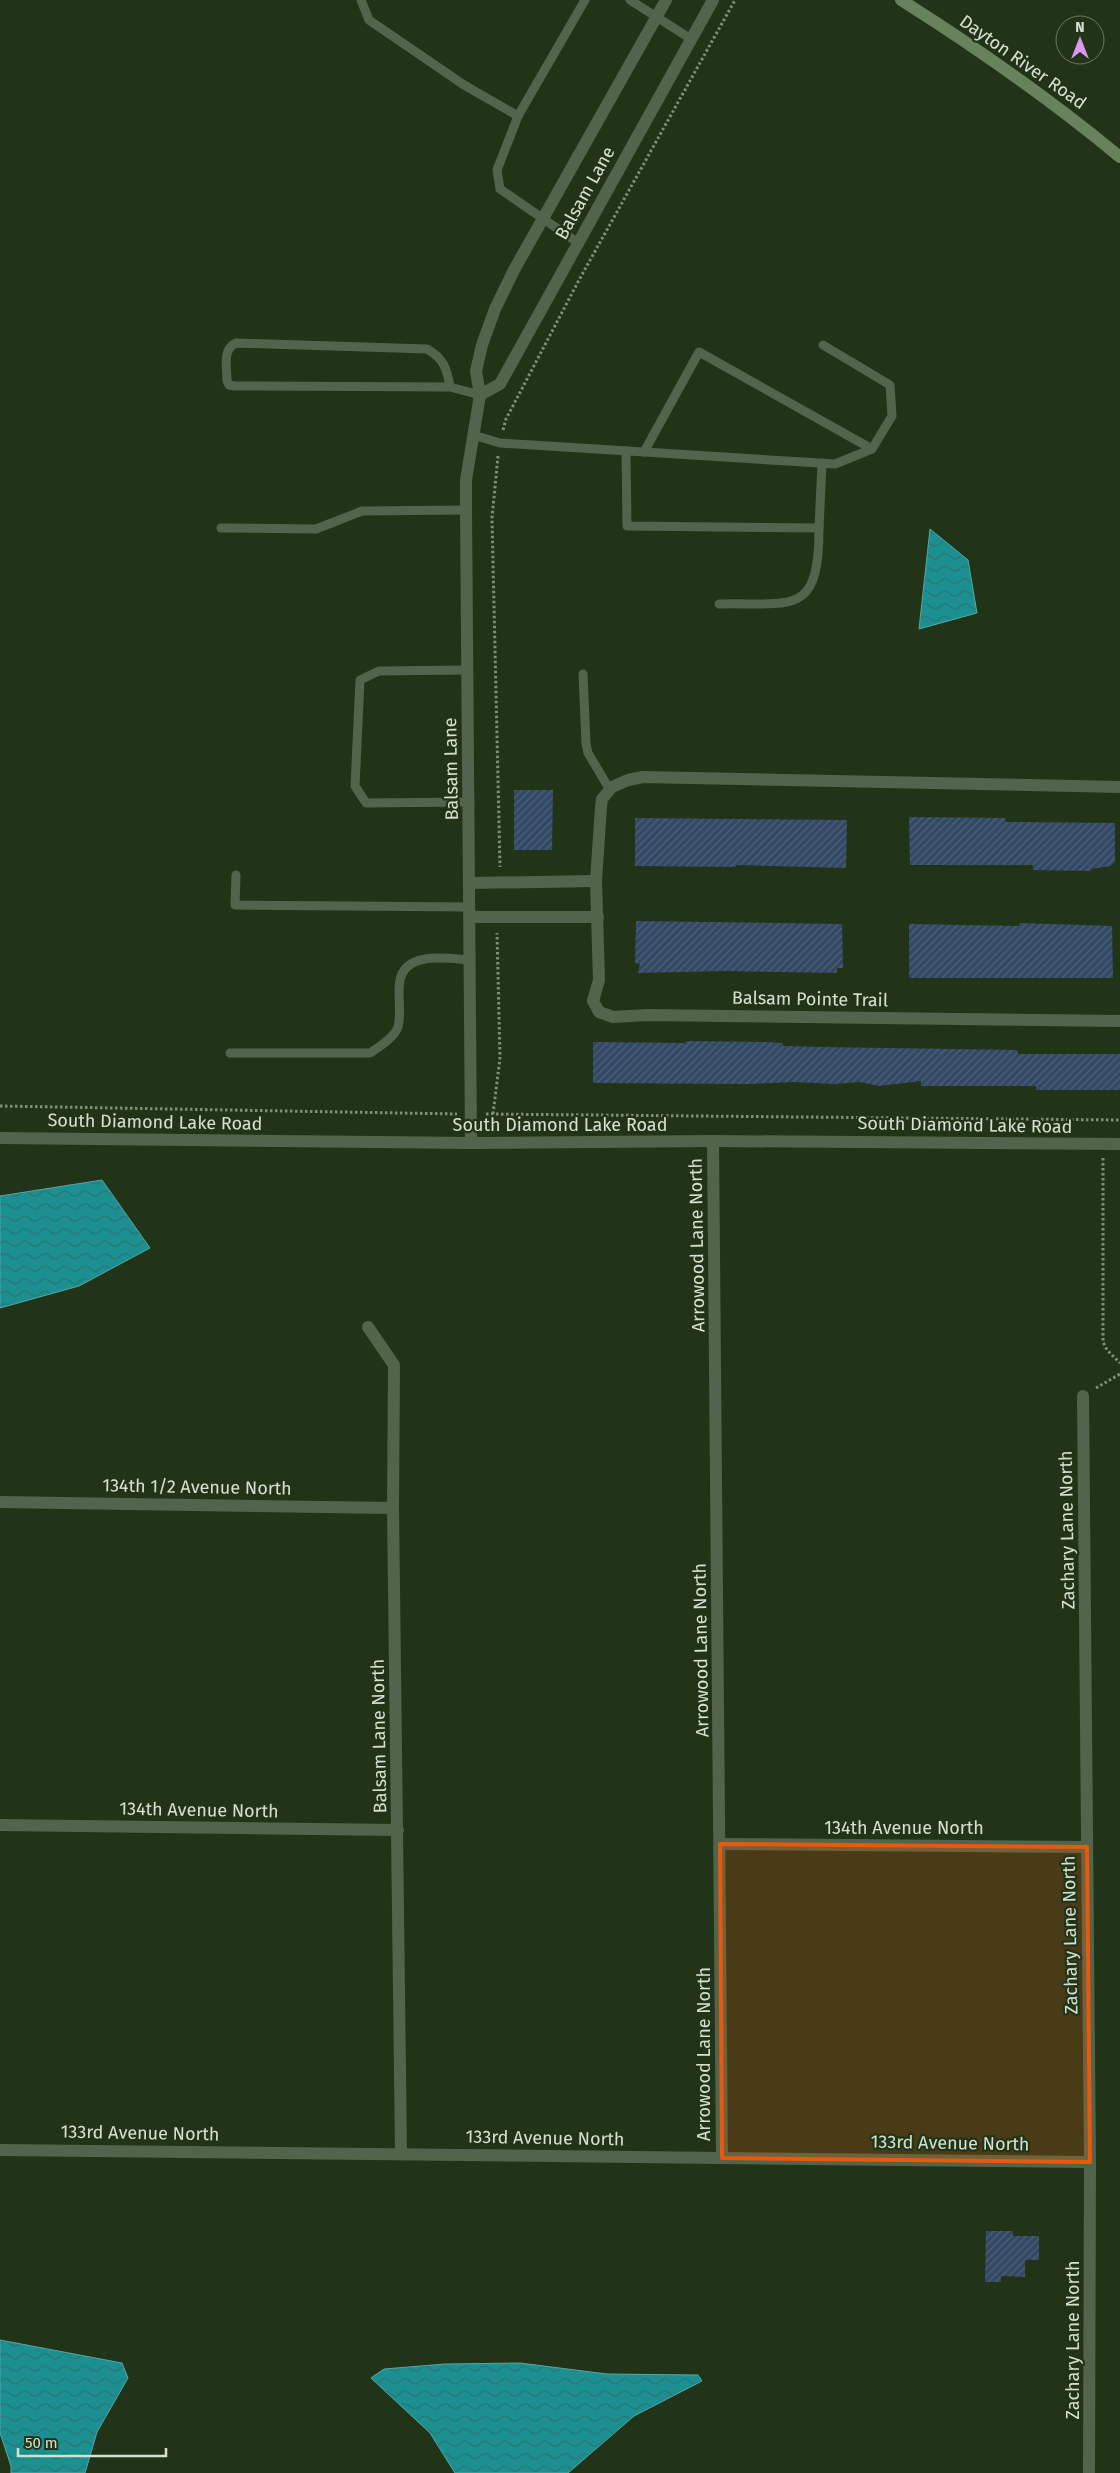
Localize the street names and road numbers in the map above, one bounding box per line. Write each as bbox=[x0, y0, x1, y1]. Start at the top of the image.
street label: Dayton River Road bbox=[955, 10, 1091, 114]
street label: Balsam Lane bbox=[550, 143, 620, 243]
street label: Balsam Lane bbox=[439, 717, 463, 821]
street label: Balsam Pointe Trail bbox=[732, 987, 888, 1011]
street label: South Diamond Lake Road bbox=[47, 1109, 263, 1135]
street label: South Diamond Lake Road bbox=[857, 1112, 1073, 1138]
street label: South Diamond Lake Road bbox=[453, 1114, 667, 1136]
street label: Arrowood Lane North bbox=[684, 1158, 710, 1332]
street label: Zachary Lane North bbox=[1055, 1450, 1079, 1610]
street label: 134th 1/2 Avenue North bbox=[102, 1474, 292, 1500]
street label: Arrowood Lane North bbox=[688, 1563, 714, 1737]
street label: Balsam Lane North bbox=[367, 1659, 391, 1813]
street label: 134th Avenue North bbox=[119, 1798, 279, 1822]
street label: 134th Avenue North bbox=[824, 1817, 984, 1839]
street label: Zachary Lane North bbox=[1058, 1855, 1082, 2015]
street label: Arrowood Lane North bbox=[693, 1967, 715, 2141]
street label: 133rd Avenue North bbox=[60, 2121, 220, 2145]
street label: 133rd Avenue North bbox=[465, 2126, 625, 2150]
street label: 133rd Avenue North bbox=[870, 2131, 1030, 2155]
street label: Zachary Lane North bbox=[1062, 2261, 1084, 2419]

